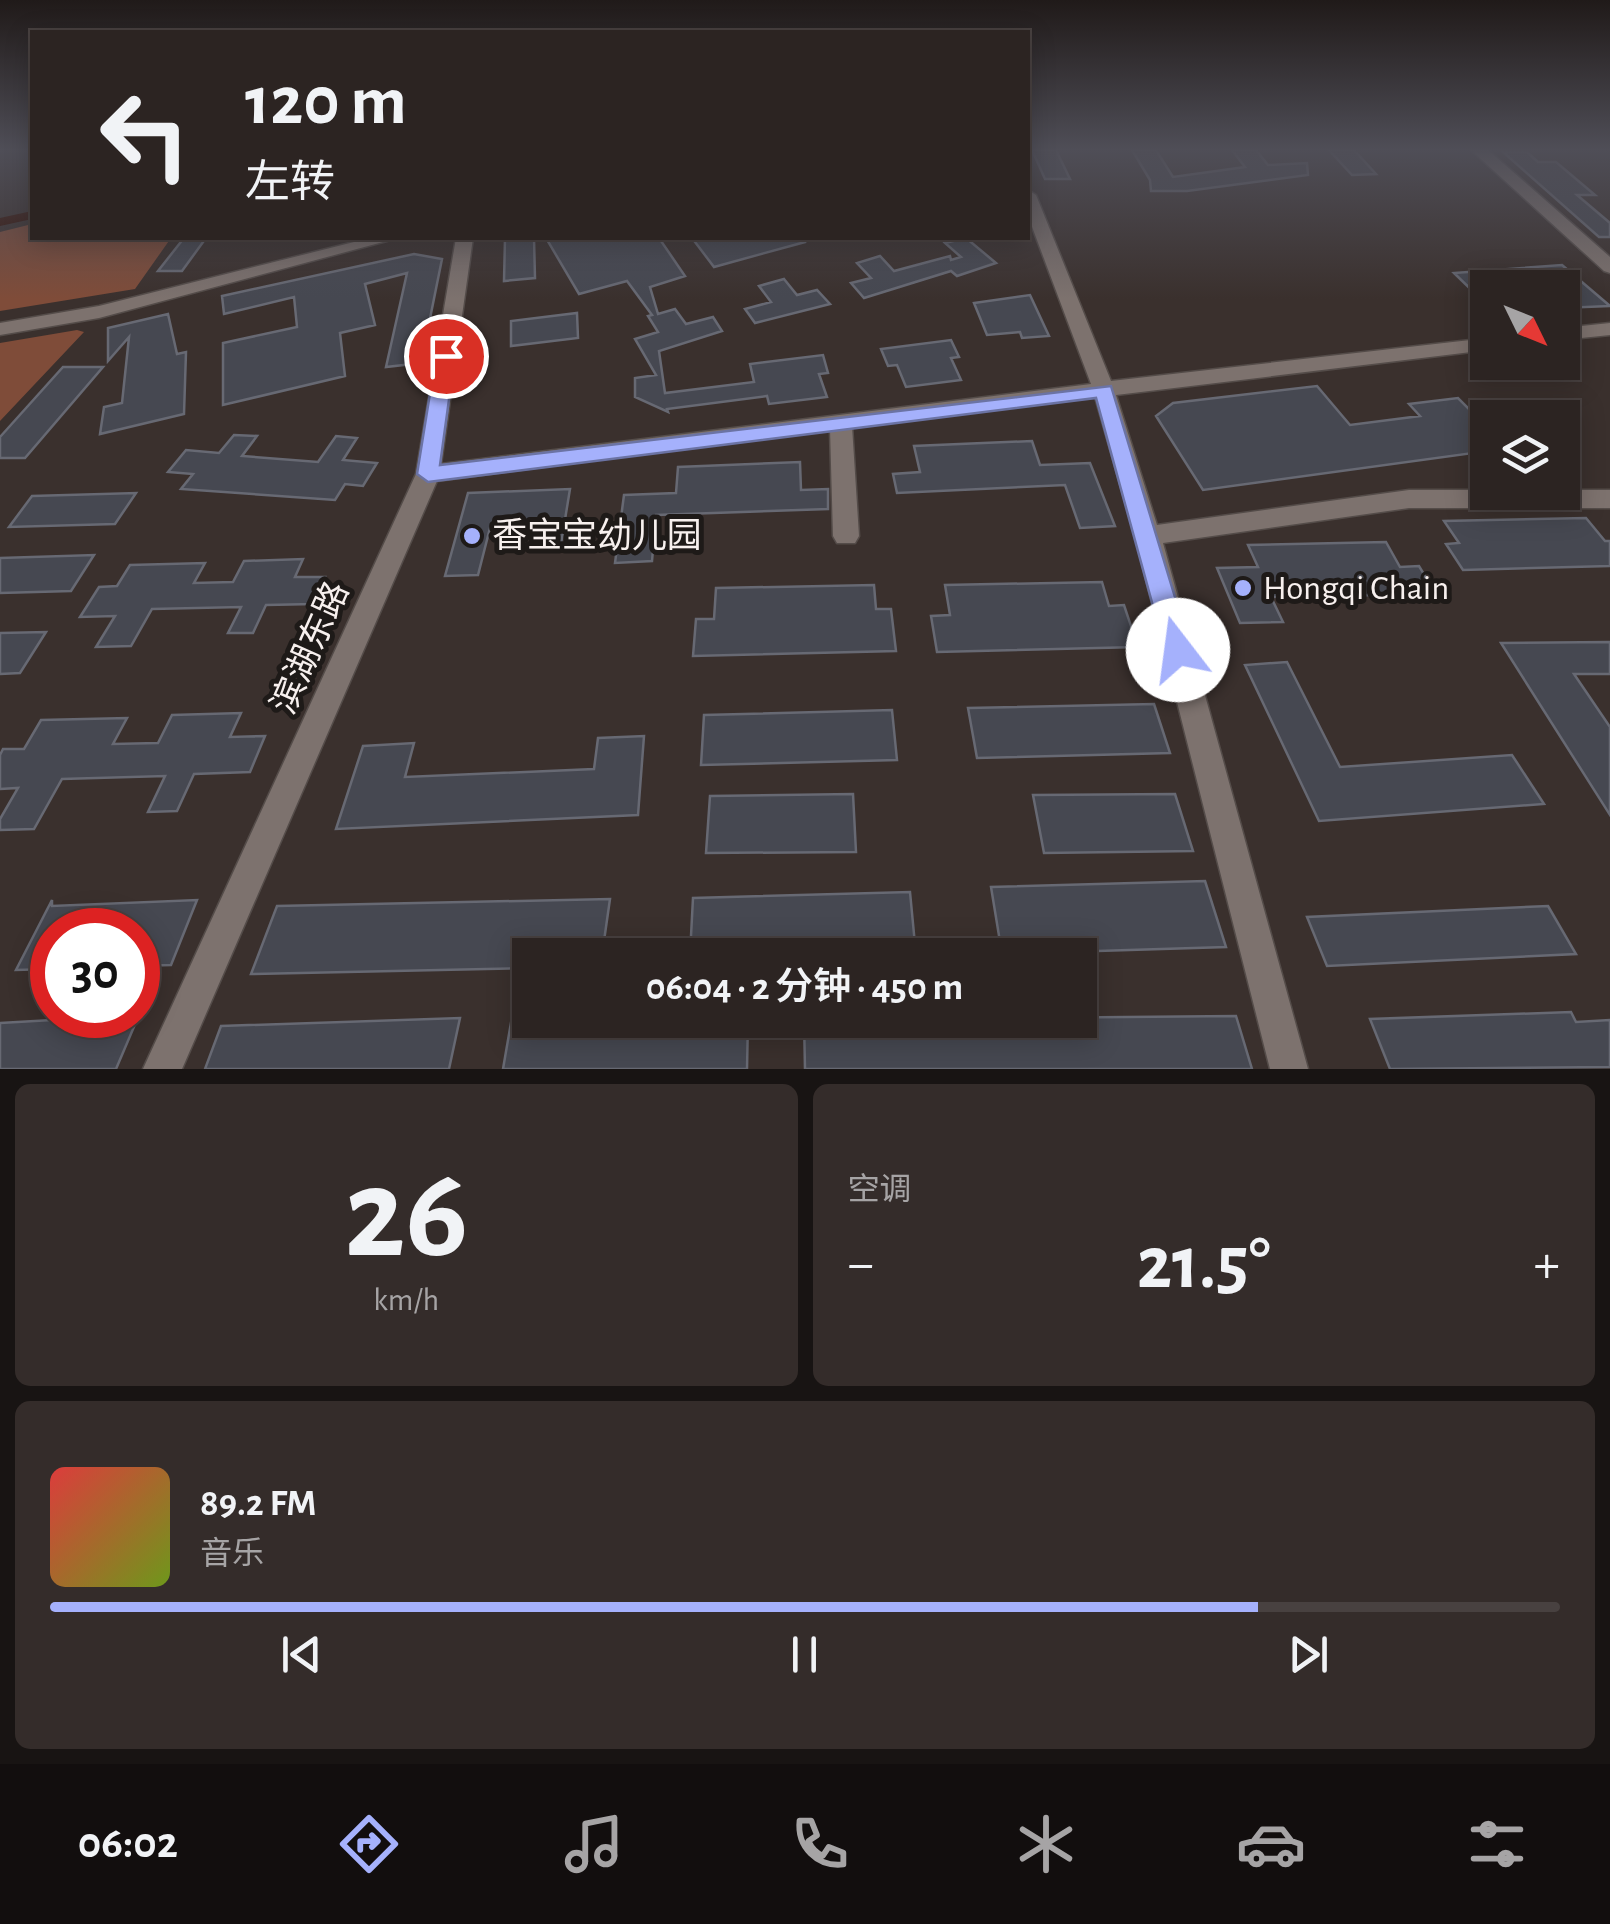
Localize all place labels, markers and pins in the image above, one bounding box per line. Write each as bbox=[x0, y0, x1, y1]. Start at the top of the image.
pin bbox=[404, 314, 489, 399]
place label: 香宝宝幼儿园 bbox=[492, 517, 702, 554]
marker: 香宝宝幼儿园 bbox=[461, 525, 483, 547]
place label: Hongqi Chain bbox=[1263, 571, 1449, 606]
marker: Hongqi Chain bbox=[1232, 577, 1254, 599]

